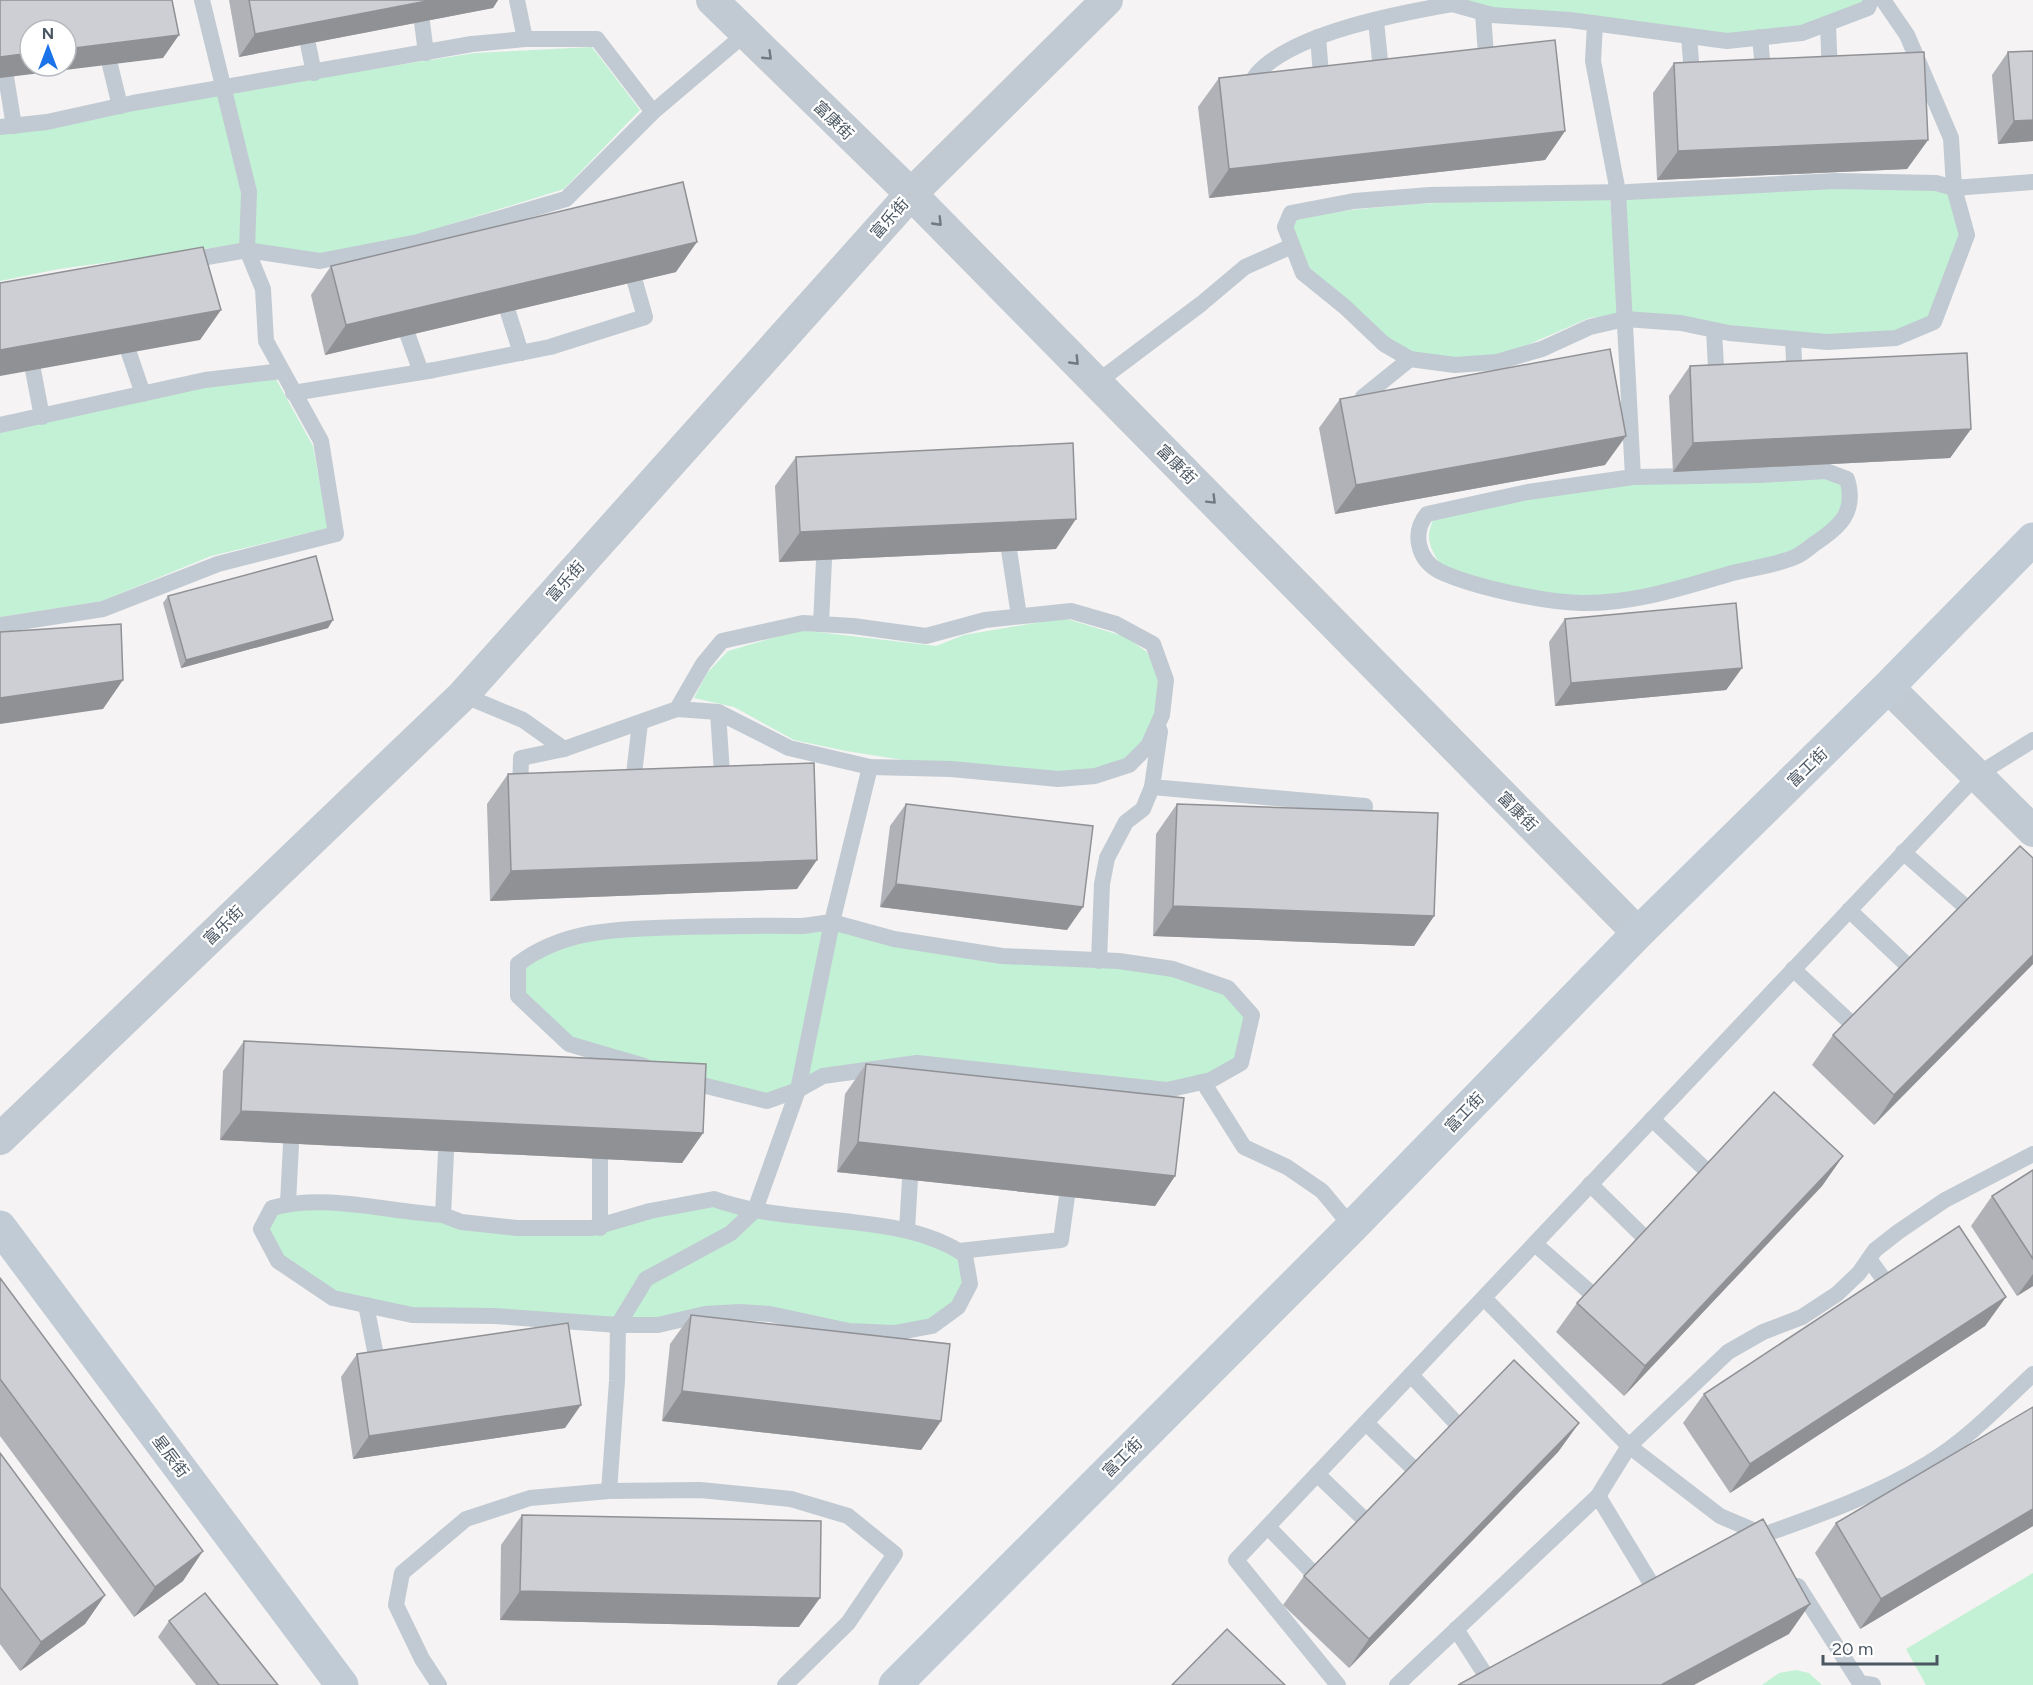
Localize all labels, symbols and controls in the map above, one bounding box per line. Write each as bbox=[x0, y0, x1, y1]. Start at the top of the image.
north arrow bbox=[18, 18, 78, 78]
text: N bbox=[42, 24, 54, 43]
one-way arrow bbox=[761, 49, 772, 60]
street label: 富康街 bbox=[810, 97, 858, 144]
street label: 富乐街 bbox=[866, 194, 912, 243]
one-way arrow bbox=[931, 215, 942, 225]
one-way arrow bbox=[1067, 353, 1078, 364]
street label: 富康街 bbox=[1153, 441, 1200, 488]
one-way arrow bbox=[1204, 492, 1215, 503]
street label: 富乐街 bbox=[542, 557, 588, 606]
street label: 富工街 bbox=[1783, 744, 1831, 791]
street label: 富康街 bbox=[1494, 788, 1541, 835]
street label: 富乐街 bbox=[199, 902, 247, 949]
street label: 富工街 bbox=[1441, 1088, 1488, 1136]
street label: 星辰街 bbox=[149, 1431, 193, 1481]
street label: 富工街 bbox=[1099, 1434, 1146, 1481]
scale bar bbox=[1823, 1628, 1937, 1666]
text: 20 m bbox=[1832, 1638, 1873, 1660]

